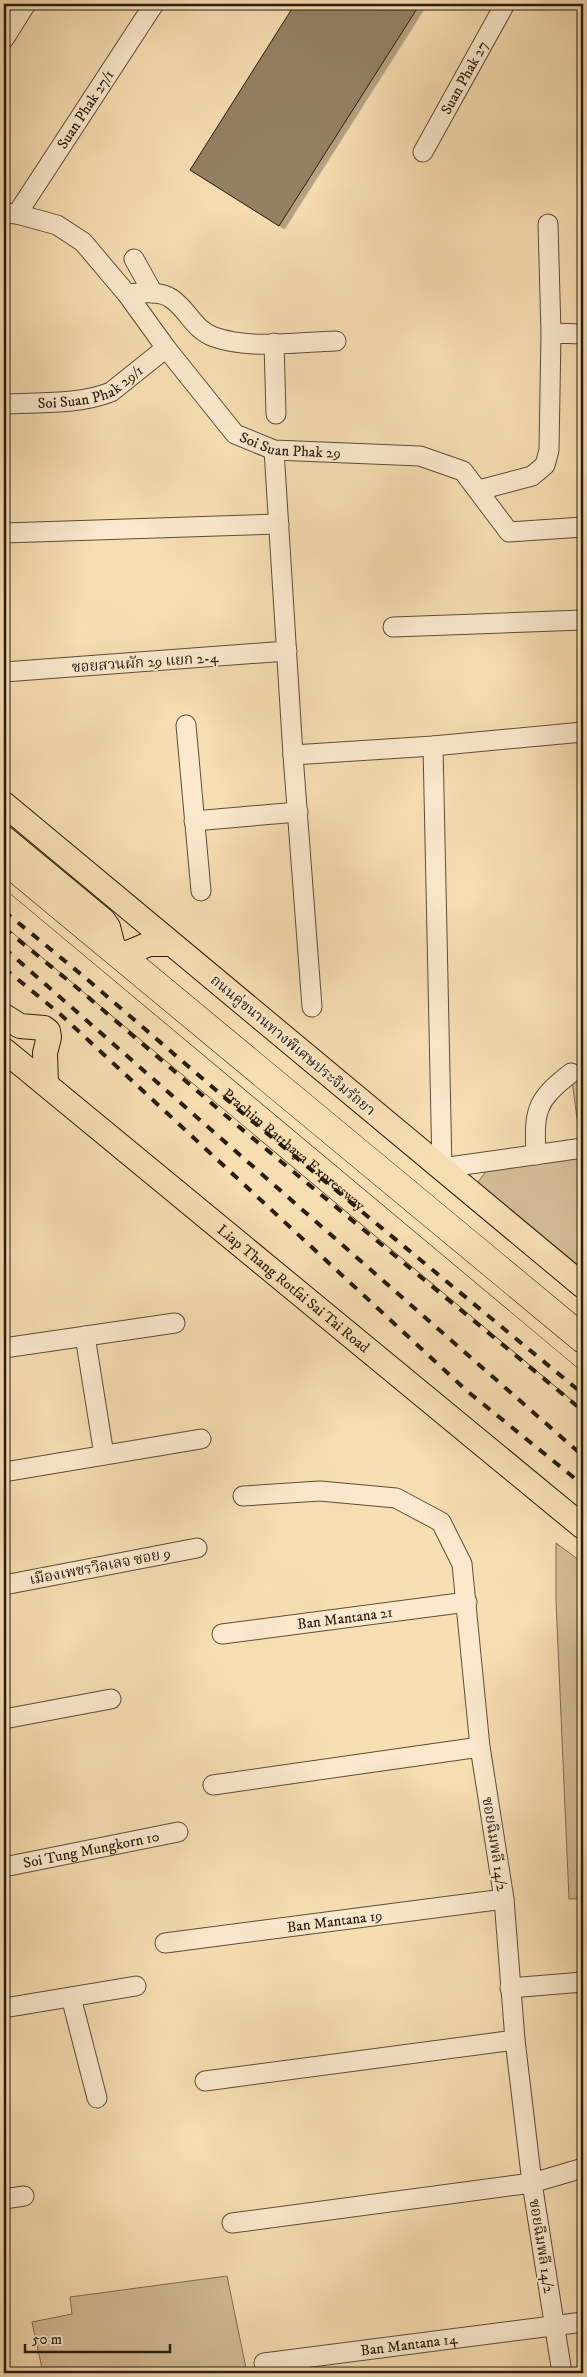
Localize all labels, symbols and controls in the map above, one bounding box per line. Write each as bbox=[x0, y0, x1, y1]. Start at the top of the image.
street label: Suan Phak 27 bbox=[437, 38, 493, 118]
street label: Suan Phak 27/1 bbox=[53, 66, 118, 153]
street label: Soi Suan Phak 29/1 bbox=[37, 361, 147, 413]
street label: Soi Suan Phak 29 bbox=[237, 428, 341, 463]
street label: ซอยสวนผัก 29 แยก 2-4 bbox=[71, 648, 219, 677]
street label: ถนนคู่ขนานทางพิเศษประจิมรัถยา bbox=[206, 971, 379, 1120]
street label: Prachim Ratthaya Expressway bbox=[218, 1085, 370, 1216]
street label: Liap Thang Rotfai Sai Tai Road bbox=[213, 1220, 374, 1358]
street label: เมืองเพชรวิลเลจ ซอย 9 bbox=[28, 1543, 172, 1589]
street label: Ban Mantana 21 bbox=[296, 1603, 394, 1634]
street label: ซอยฉิมพลี 14/2 bbox=[478, 1796, 511, 1893]
street label: Soi Tung Mungkorn 10 bbox=[21, 1827, 161, 1873]
street label: Ban Mantana 19 bbox=[286, 1906, 384, 1937]
street label: ซอยฉิมพลี 14/2 bbox=[525, 2198, 558, 2295]
scale bar bbox=[25, 2322, 170, 2354]
street label: Ban Mantana 14 bbox=[359, 2329, 459, 2361]
text: 50 m bbox=[32, 2330, 62, 2349]

